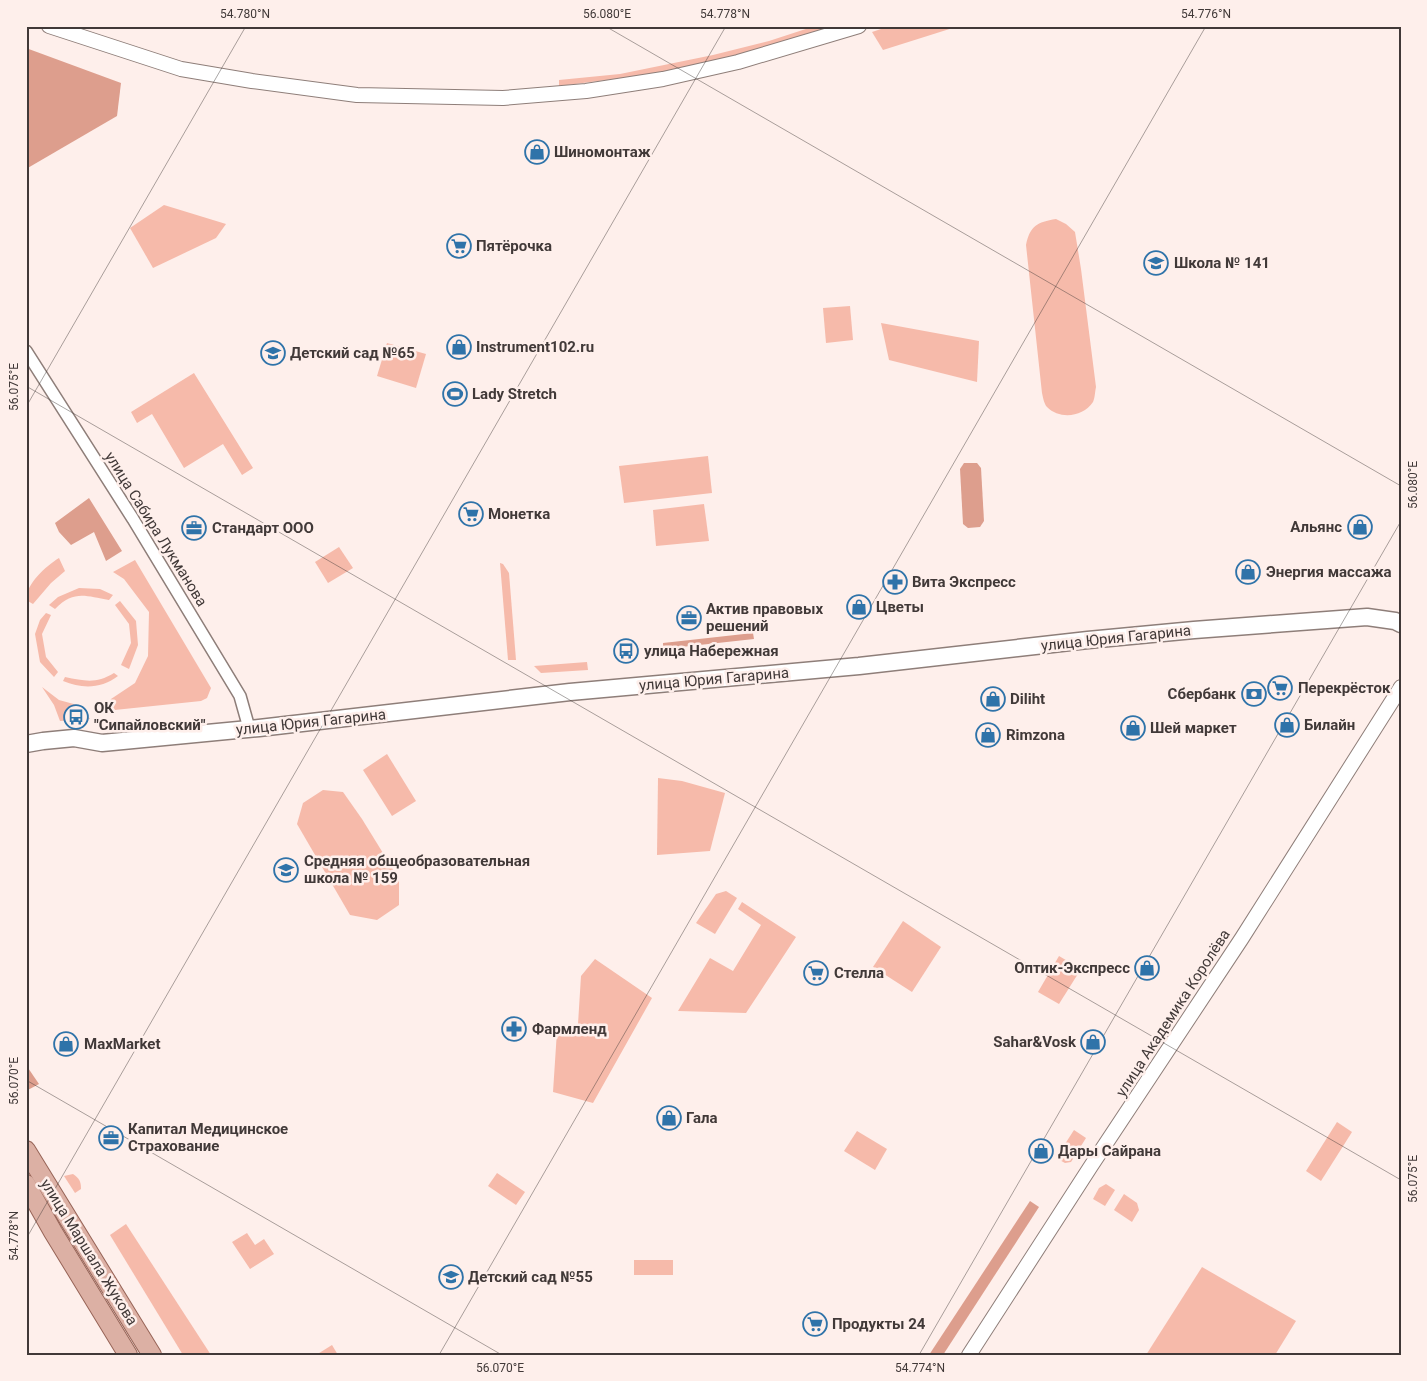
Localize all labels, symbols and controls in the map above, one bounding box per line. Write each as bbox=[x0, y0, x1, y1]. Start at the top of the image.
text: 54.780°N bbox=[220, 7, 270, 21]
text: 56.080°E bbox=[583, 7, 631, 21]
text: 54.778°N bbox=[700, 7, 750, 21]
text: 54.776°N bbox=[1181, 7, 1231, 21]
shop icon: Шиномонтаж bbox=[524, 139, 550, 165]
place label: Шиномонтаж bbox=[554, 143, 651, 161]
supermarket icon: Пятёрочка bbox=[446, 233, 472, 259]
place label: Пятёрочка bbox=[476, 237, 552, 255]
school or university icon: Школа № 141 bbox=[1143, 250, 1169, 276]
place label: Школа № 141 bbox=[1174, 254, 1270, 272]
shop icon: Instrument102.ru bbox=[446, 334, 472, 360]
place label: Instrument102.ru bbox=[476, 338, 594, 356]
school or university icon: Детский сад №65 bbox=[260, 340, 286, 366]
place label: Детский сад №65 bbox=[290, 344, 415, 362]
text: 56.075°E bbox=[7, 363, 21, 411]
sports icon: Lady Stretch bbox=[442, 381, 468, 407]
place label: Lady Stretch bbox=[472, 385, 557, 403]
street label: улица Сабира Лукманова bbox=[101, 448, 211, 610]
text: 56.080°E bbox=[1406, 461, 1420, 509]
supermarket icon: Монетка bbox=[458, 501, 484, 527]
place label: Монетка bbox=[488, 505, 550, 523]
shop icon: Альянс bbox=[1347, 514, 1373, 540]
office icon: Стандарт ООО bbox=[181, 515, 207, 541]
place label: Альянс bbox=[1290, 518, 1342, 536]
place label: Стандарт ООО bbox=[212, 519, 314, 537]
shop icon: Энергия массажа bbox=[1235, 559, 1261, 585]
place label: Энергия массажа bbox=[1266, 563, 1392, 581]
pharmacy icon: Вита Экспресс bbox=[882, 569, 908, 595]
place label: Вита Экспресс bbox=[912, 573, 1016, 591]
shop icon: Цветы bbox=[846, 594, 872, 620]
place label: Цветы bbox=[876, 598, 924, 616]
place label: Актив правовых решений bbox=[706, 600, 823, 635]
office icon: Актив правовых решений bbox=[676, 605, 702, 631]
street label: улица Юрия Гагарина bbox=[1040, 621, 1192, 655]
bus stop icon: улица Набережная bbox=[613, 638, 639, 664]
place label: улица Набережная bbox=[644, 642, 779, 660]
street label: улица Юрия Гагарина bbox=[638, 663, 790, 695]
supermarket icon: Перекрёсток bbox=[1267, 675, 1293, 701]
place label: Перекрёсток bbox=[1298, 679, 1391, 697]
bank icon: Сбербанк bbox=[1241, 681, 1267, 707]
place label: Сбербанк bbox=[1168, 685, 1237, 703]
shop icon: Diliht bbox=[980, 686, 1006, 712]
place label: Diliht bbox=[1010, 690, 1045, 708]
place label: ОК "Сипайловский" bbox=[94, 699, 206, 734]
bus stop icon: ОК "Сипайловский" bbox=[63, 704, 89, 730]
street label: улица Юрия Гагарина bbox=[235, 705, 387, 739]
shop icon: Билайн bbox=[1274, 712, 1300, 738]
shop icon: Шей маркет bbox=[1120, 715, 1146, 741]
place label: Билайн bbox=[1304, 716, 1355, 734]
place label: Шей маркет bbox=[1150, 719, 1237, 737]
shop icon: Rimzona bbox=[975, 722, 1001, 748]
place label: Rimzona bbox=[1006, 726, 1065, 744]
place label: Средняя общеобразовательная школа № 159 bbox=[304, 852, 530, 887]
school or university icon: Средняя общеобразовательная школа № 159 bbox=[273, 857, 299, 883]
street label: улица Академика Королёва bbox=[1112, 926, 1234, 1100]
shop icon: Оптик-Экспресс bbox=[1134, 955, 1160, 981]
place label: Оптик-Экспресс bbox=[1014, 959, 1130, 977]
supermarket icon: Стелла bbox=[803, 960, 829, 986]
place label: Стелла bbox=[834, 964, 884, 982]
pharmacy icon: Фармленд bbox=[501, 1016, 527, 1042]
place label: Фармленд bbox=[532, 1020, 607, 1038]
shop icon: Sahar&Vosk bbox=[1080, 1029, 1106, 1055]
shop icon: MaxMarket bbox=[53, 1031, 79, 1057]
place label: Sahar&Vosk bbox=[993, 1033, 1077, 1051]
place label: MaxMarket bbox=[84, 1035, 161, 1053]
text: 56.070°E bbox=[7, 1057, 21, 1105]
shop icon: Гала bbox=[656, 1105, 682, 1131]
place label: Гала bbox=[686, 1109, 718, 1127]
place label: Капитал Медицинское Страхование bbox=[128, 1120, 288, 1155]
office icon: Капитал Медицинское Страхование bbox=[98, 1125, 124, 1151]
shop icon: Дары Сайрана bbox=[1028, 1138, 1054, 1164]
place label: Дары Сайрана bbox=[1058, 1142, 1161, 1160]
text: 56.075°E bbox=[1406, 1155, 1420, 1203]
street label: улица Маршала Жукова bbox=[37, 1176, 141, 1328]
text: 54.778°N bbox=[7, 1211, 21, 1261]
school or university icon: Детский сад №55 bbox=[438, 1264, 464, 1290]
place label: Детский сад №55 bbox=[468, 1268, 593, 1286]
supermarket icon: Продукты 24 bbox=[802, 1311, 828, 1337]
place label: Продукты 24 bbox=[832, 1315, 926, 1333]
text: 56.070°E bbox=[476, 1361, 524, 1375]
text: 54.774°N bbox=[895, 1361, 945, 1375]

